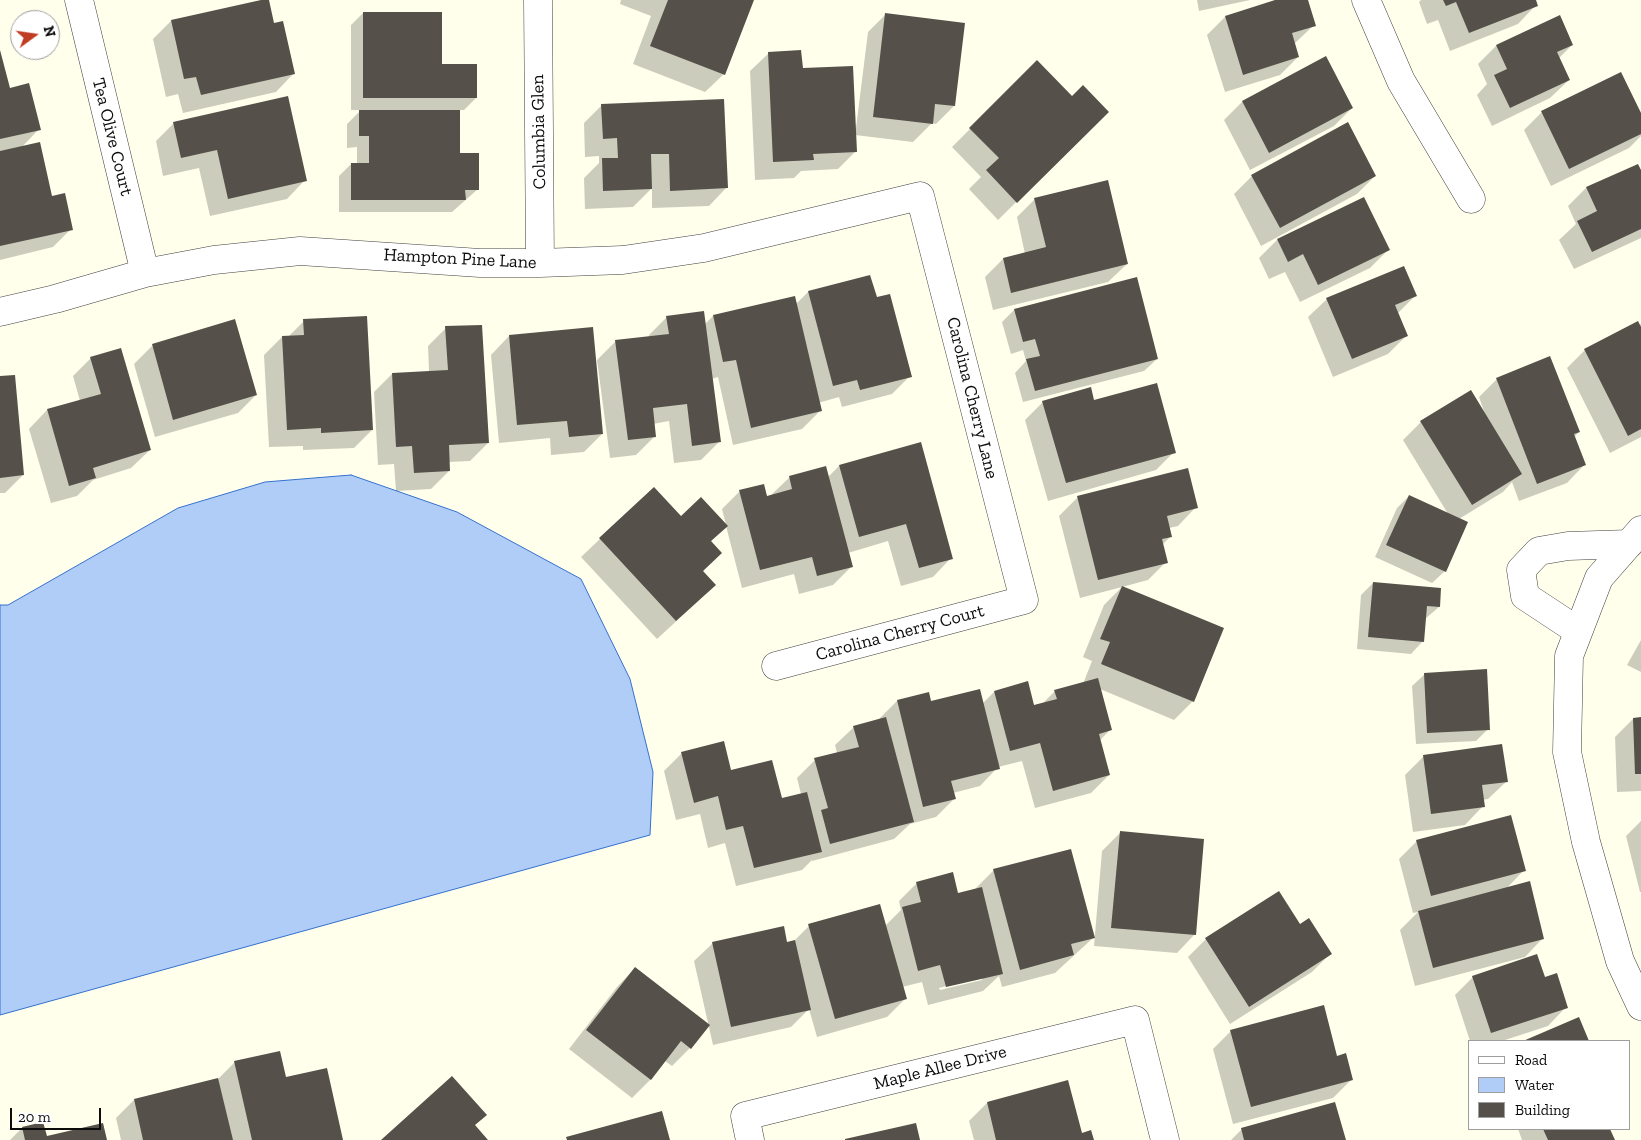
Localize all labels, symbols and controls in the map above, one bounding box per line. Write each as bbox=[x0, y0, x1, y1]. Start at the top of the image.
north arrow bbox=[10, 10, 60, 60]
text: N bbox=[40, 24, 59, 39]
street label: Columbia Glen bbox=[527, 74, 551, 190]
street label: Tea Olive Court bbox=[87, 76, 137, 198]
street label: Hampton Pine Lane bbox=[383, 244, 537, 274]
street label: Carolina Cherry Lane bbox=[941, 315, 1003, 481]
street label: Carolina Cherry Court bbox=[813, 600, 987, 666]
legend bbox=[1468, 1040, 1631, 1130]
street label: Maple Allee Drive bbox=[871, 1041, 1009, 1095]
text: Road bbox=[1515, 1051, 1547, 1069]
text: Water bbox=[1515, 1076, 1555, 1094]
scale bar bbox=[12, 1098, 104, 1130]
text: Building bbox=[1515, 1101, 1570, 1119]
text: 20 m bbox=[18, 1108, 51, 1126]

